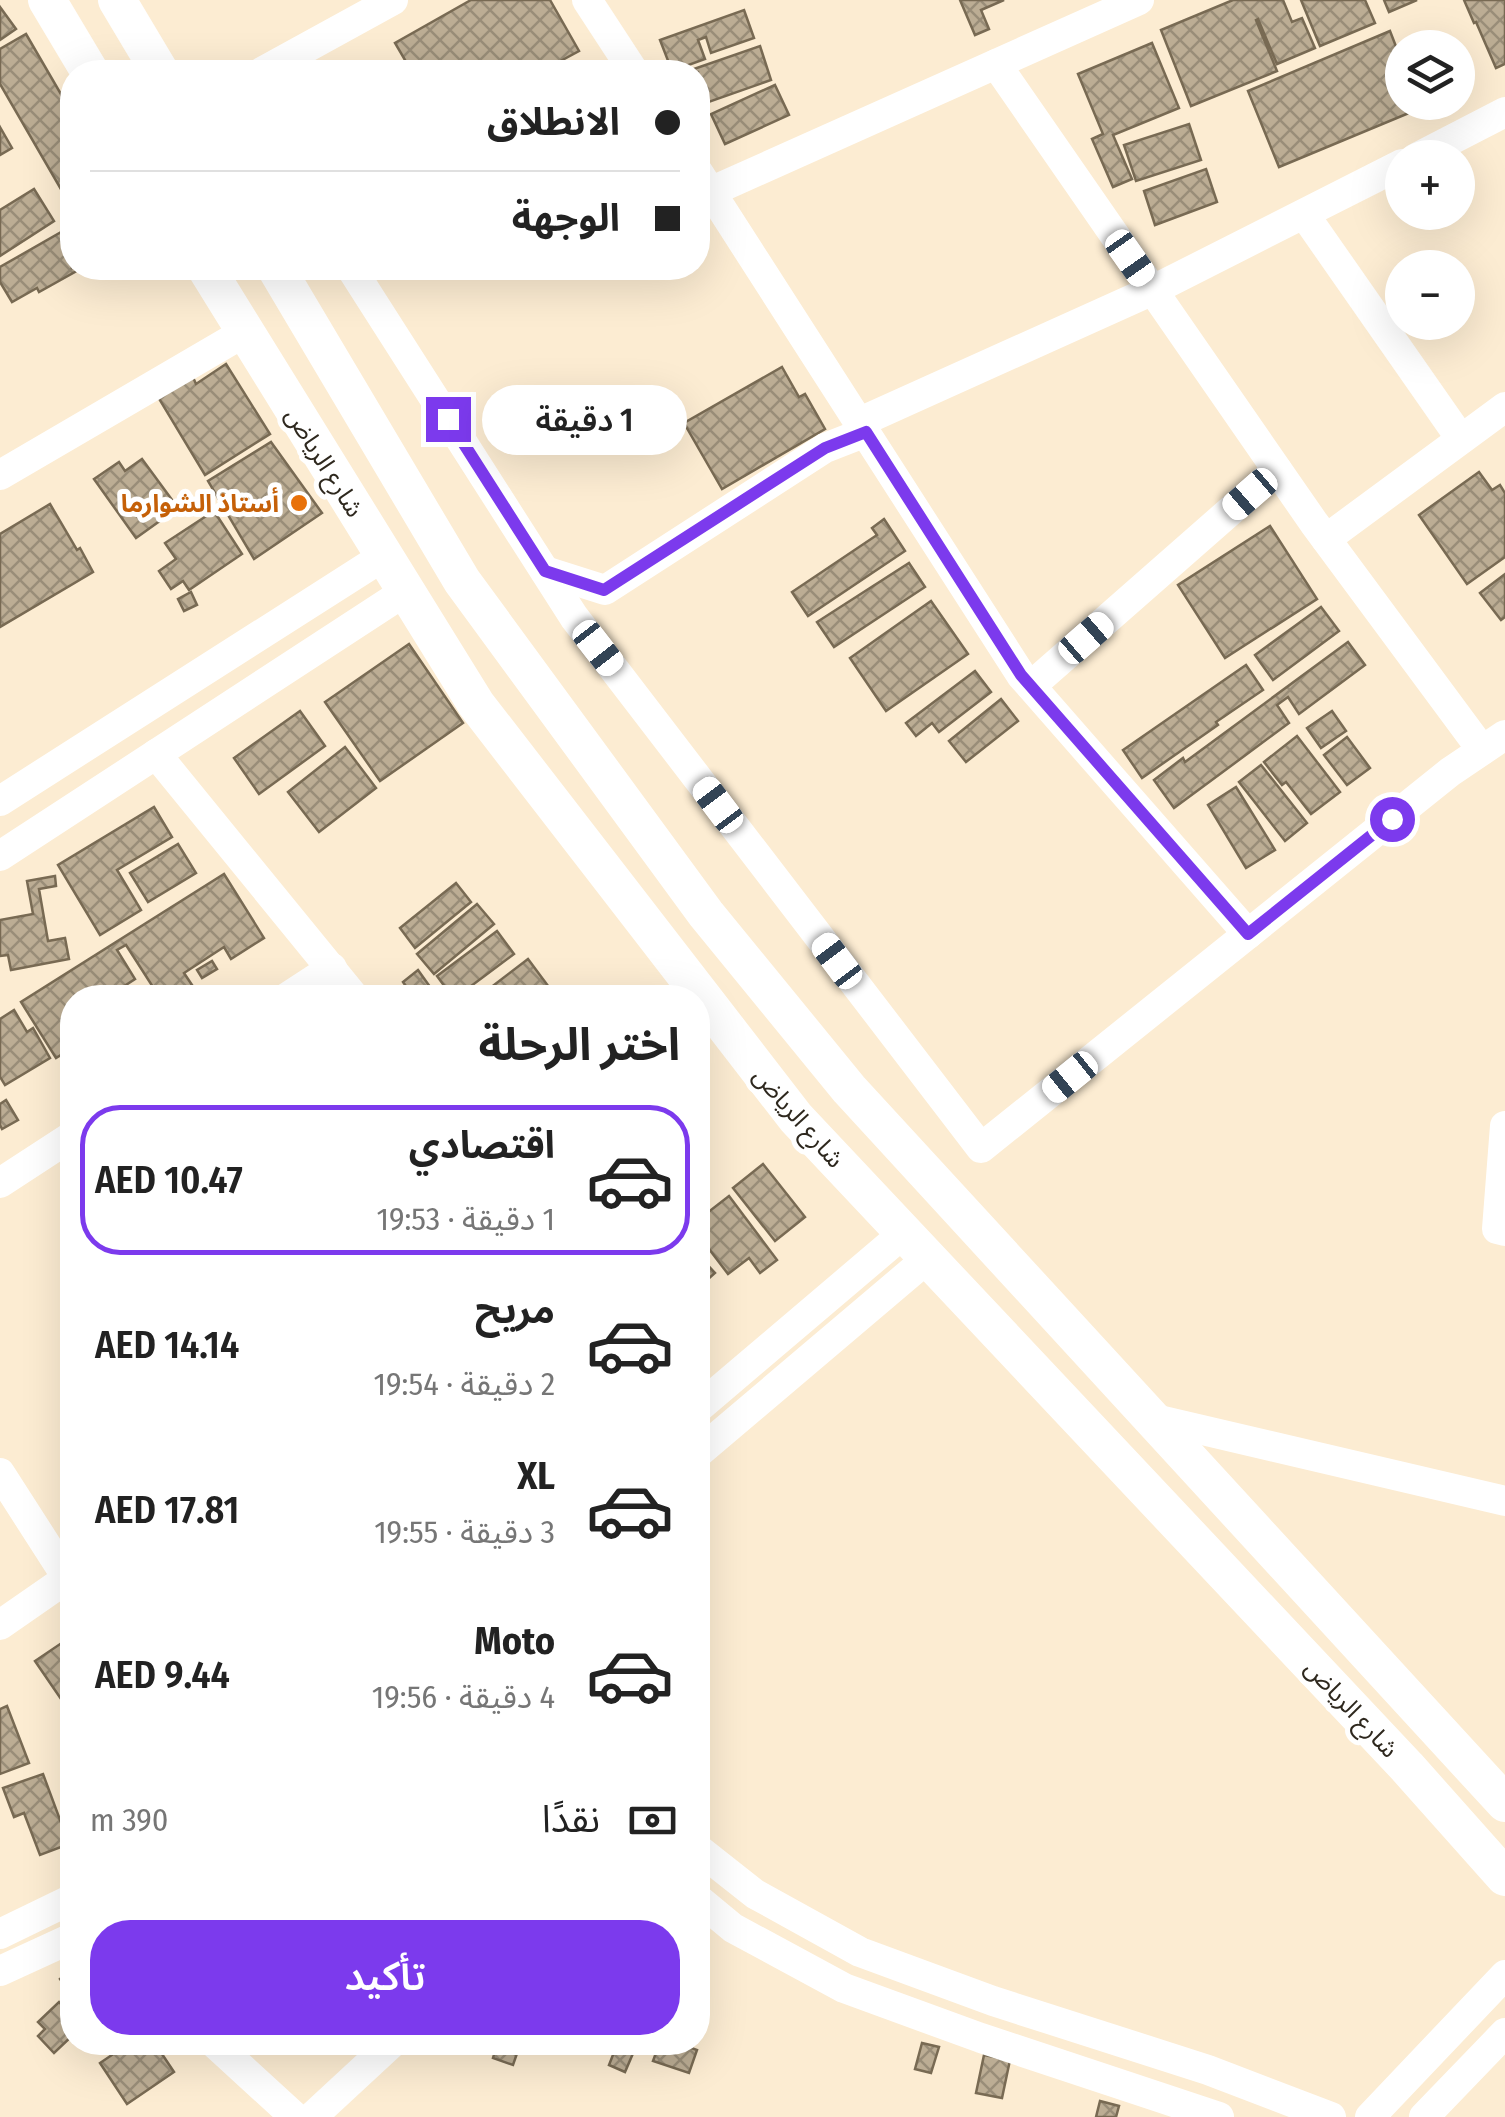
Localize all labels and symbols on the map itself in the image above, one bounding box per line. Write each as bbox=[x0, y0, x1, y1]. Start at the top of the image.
car bbox=[1101, 225, 1159, 291]
callout: 1 دقيقة bbox=[483, 384, 688, 454]
route end bbox=[426, 397, 471, 442]
street label: شارع الرياض bbox=[276, 402, 370, 524]
car bbox=[1218, 463, 1282, 525]
place label: أستاذ الشوارما bbox=[121, 487, 279, 519]
marker: أستاذ الشوارما bbox=[288, 492, 310, 514]
car bbox=[1054, 607, 1118, 669]
car bbox=[568, 615, 628, 681]
car bbox=[688, 772, 748, 838]
route start bbox=[1370, 797, 1415, 842]
car bbox=[807, 928, 867, 994]
car bbox=[1037, 1046, 1103, 1108]
street label: شارع الرياض bbox=[744, 1061, 850, 1176]
street label: شارع الرياض bbox=[1296, 1653, 1404, 1766]

